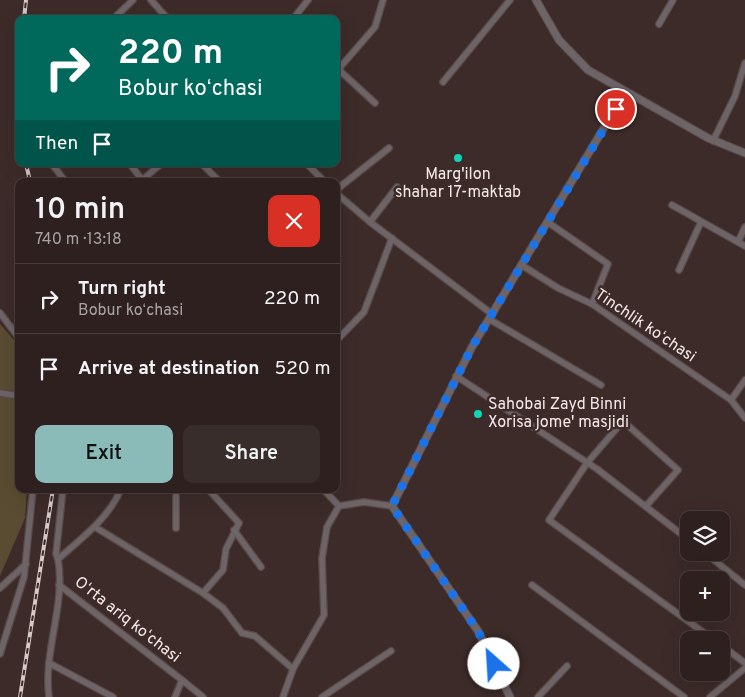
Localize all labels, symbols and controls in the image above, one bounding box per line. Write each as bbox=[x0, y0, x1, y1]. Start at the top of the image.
text: 220 m bbox=[118, 32, 223, 76]
icon: right bbox=[35, 35, 100, 100]
text: Bobur koʻchasi bbox=[118, 76, 263, 103]
pin bbox=[595, 88, 637, 130]
icon: arrive bbox=[602, 95, 630, 123]
icon: arrive bbox=[88, 130, 116, 158]
text: Then bbox=[35, 132, 78, 156]
marker: Marg'ilon shahar 17-maktab bbox=[452, 152, 464, 164]
place label: Marg'ilon shahar 17-maktab bbox=[395, 165, 521, 203]
text: 10 min bbox=[35, 192, 125, 229]
button: close bbox=[268, 195, 320, 247]
text: 740 m · 13:18 bbox=[35, 230, 122, 250]
text: Turn right bbox=[78, 277, 166, 301]
icon: right bbox=[35, 285, 63, 313]
street label: Tinchlik koʻchasi bbox=[591, 285, 699, 367]
text: 220 m bbox=[264, 287, 320, 311]
text: Bobur koʻchasi bbox=[78, 301, 183, 321]
icon: arrive bbox=[35, 355, 63, 383]
text: Arrive at destination bbox=[78, 357, 259, 381]
text: 520 m bbox=[274, 357, 331, 381]
place label: Sahobai Zayd Binni Xorisa jome' masjidi bbox=[488, 395, 629, 433]
marker: Sahobai Zayd Binni Xorisa jome' masjidi bbox=[472, 408, 484, 420]
button: Exit bbox=[35, 425, 173, 483]
button: Share bbox=[183, 425, 320, 483]
map controls bbox=[680, 511, 730, 681]
button: layers bbox=[680, 511, 730, 561]
button: + bbox=[680, 571, 730, 621]
street label: Oʻrta ariq koʻchasi bbox=[70, 572, 184, 668]
button: − bbox=[680, 631, 730, 681]
position arrow bbox=[467, 637, 519, 689]

